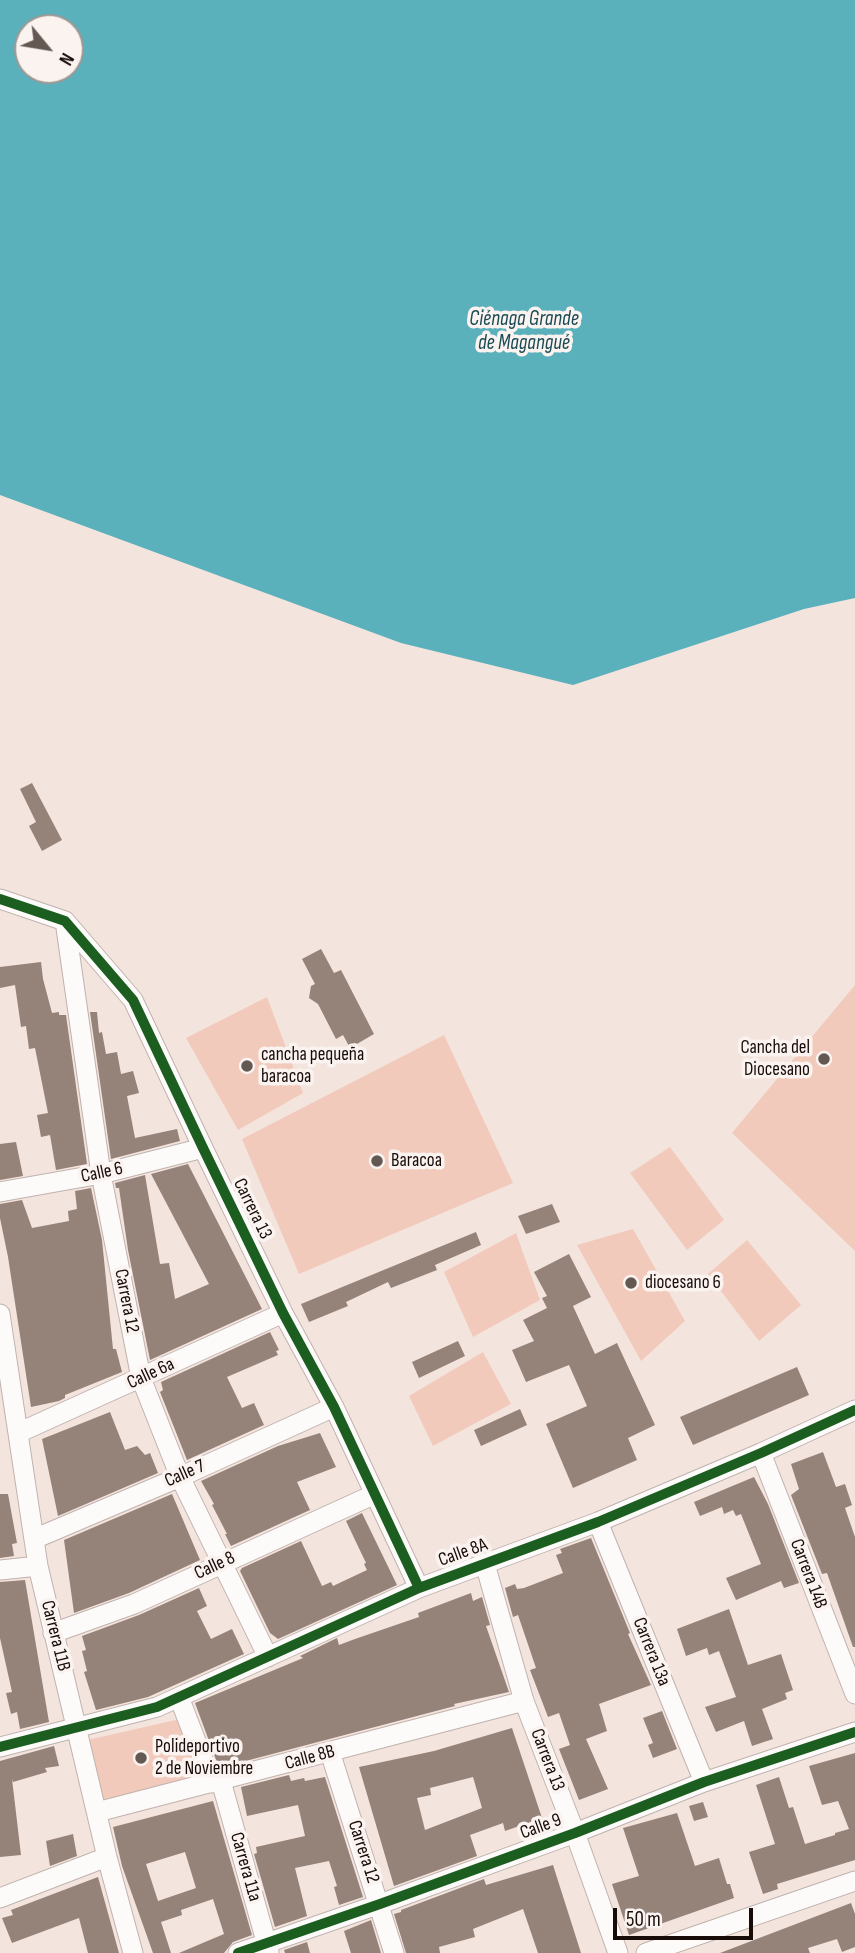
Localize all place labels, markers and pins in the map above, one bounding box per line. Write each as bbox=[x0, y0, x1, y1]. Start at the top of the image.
place label: Cancha del Diocesano bbox=[740, 1037, 810, 1081]
place label: cancha pequeña baracoa bbox=[261, 1044, 364, 1088]
marker: Cancha del Diocesano bbox=[816, 1051, 832, 1067]
marker: cancha pequeña baracoa bbox=[239, 1058, 255, 1074]
place label: Baracoa bbox=[391, 1150, 442, 1172]
marker: Baracoa bbox=[369, 1153, 385, 1169]
place label: diocesano 6 bbox=[645, 1272, 721, 1294]
marker: diocesano 6 bbox=[623, 1275, 639, 1291]
place label: Polideportivo 2 de Noviembre bbox=[155, 1736, 253, 1780]
marker: Polideportivo 2 de Noviembre bbox=[133, 1750, 149, 1766]

